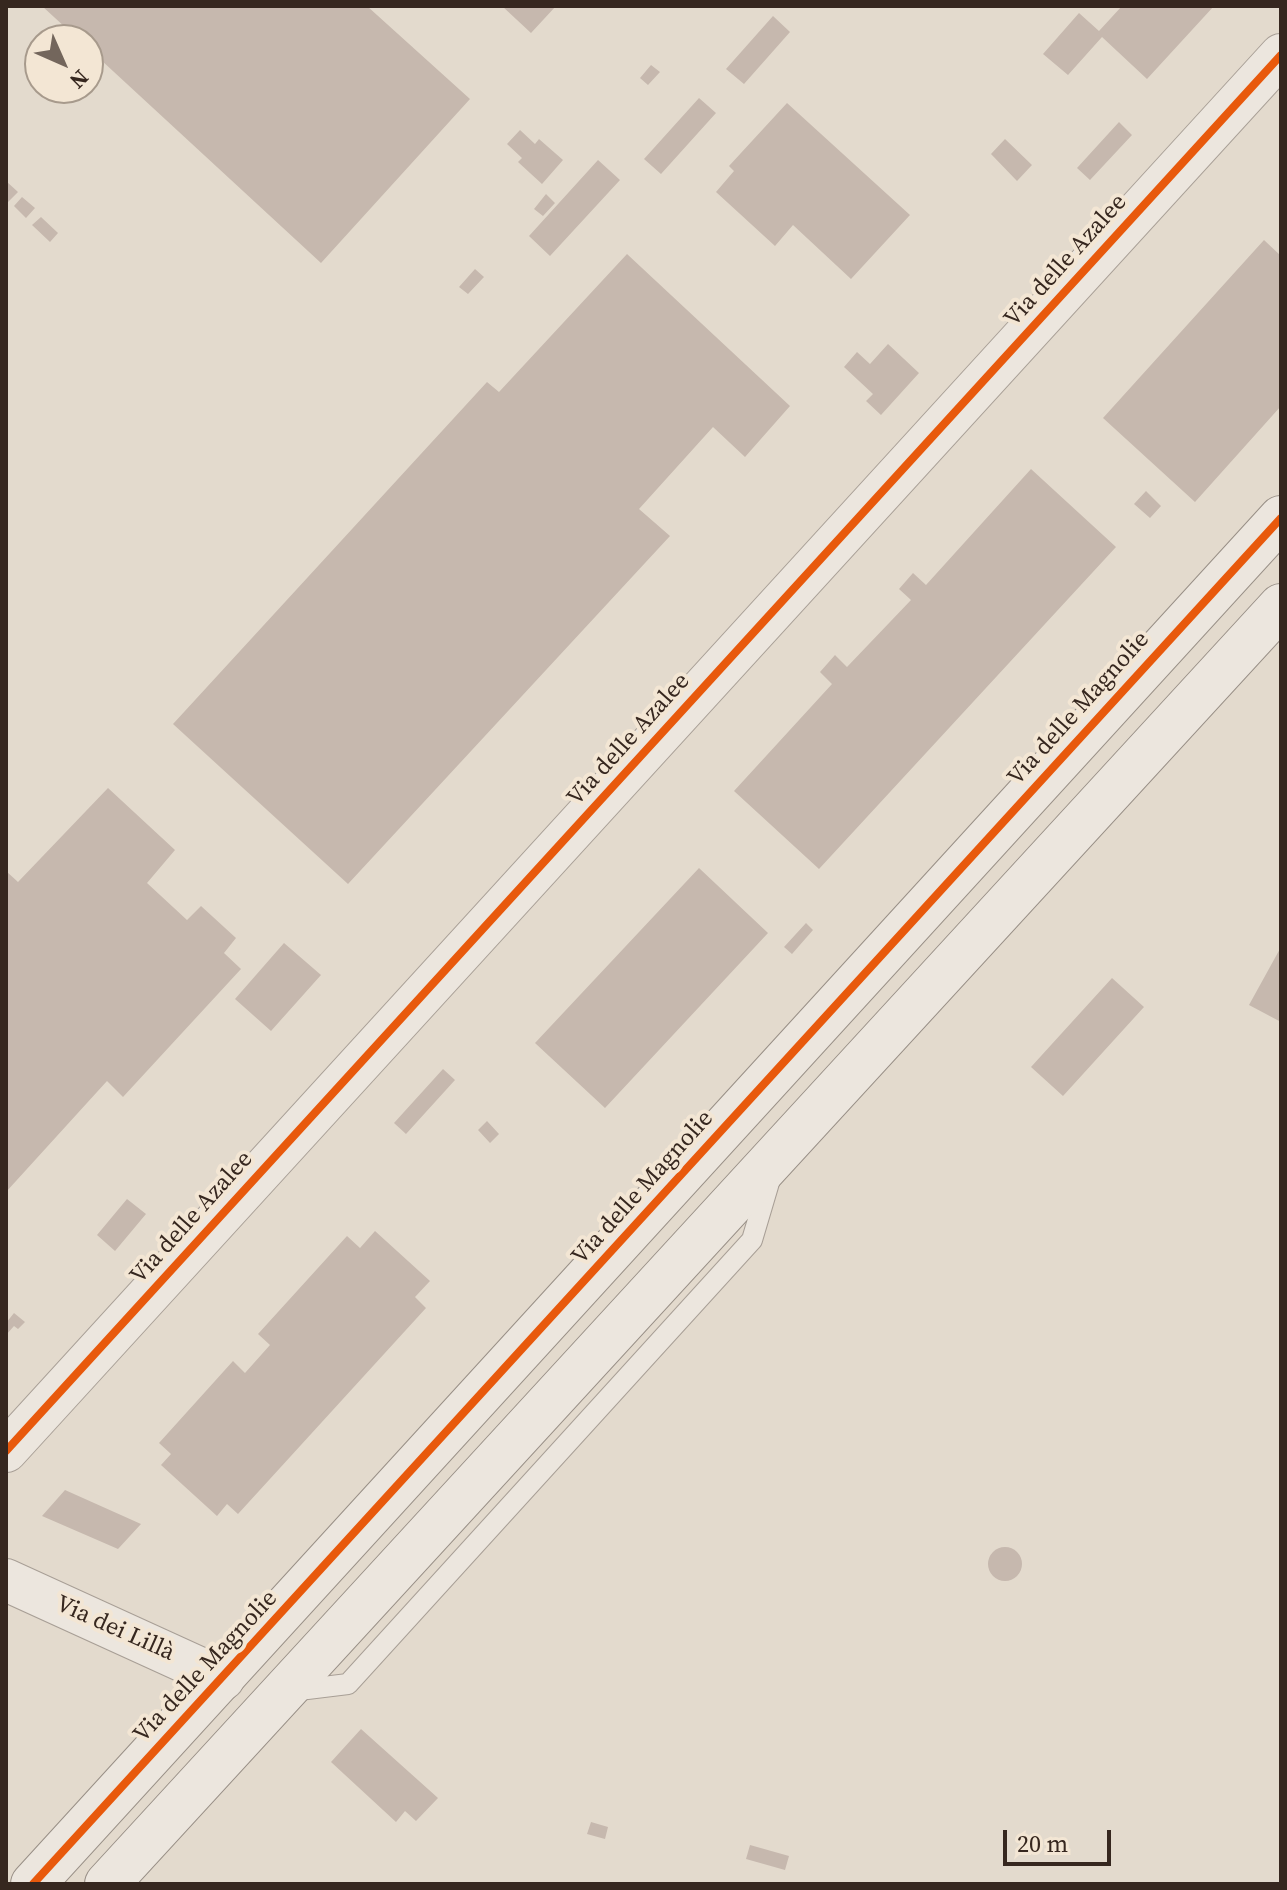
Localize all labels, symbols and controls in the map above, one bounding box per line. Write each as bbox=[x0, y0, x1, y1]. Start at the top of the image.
north arrow bbox=[24, 24, 104, 104]
text: N bbox=[63, 63, 96, 96]
street label: Via delle Azalee bbox=[999, 189, 1133, 333]
street label: Via delle Magnolie bbox=[1002, 626, 1156, 792]
street label: Via delle Azalee bbox=[562, 668, 696, 812]
street label: Via delle Magnolie bbox=[566, 1105, 720, 1271]
street label: Via delle Azalee bbox=[125, 1146, 259, 1290]
street label: Via delle Magnolie bbox=[128, 1585, 284, 1749]
street label: Via dei Lillà bbox=[51, 1590, 179, 1668]
scale bar bbox=[1007, 1814, 1115, 1864]
text: 20 m bbox=[1017, 1827, 1068, 1860]

